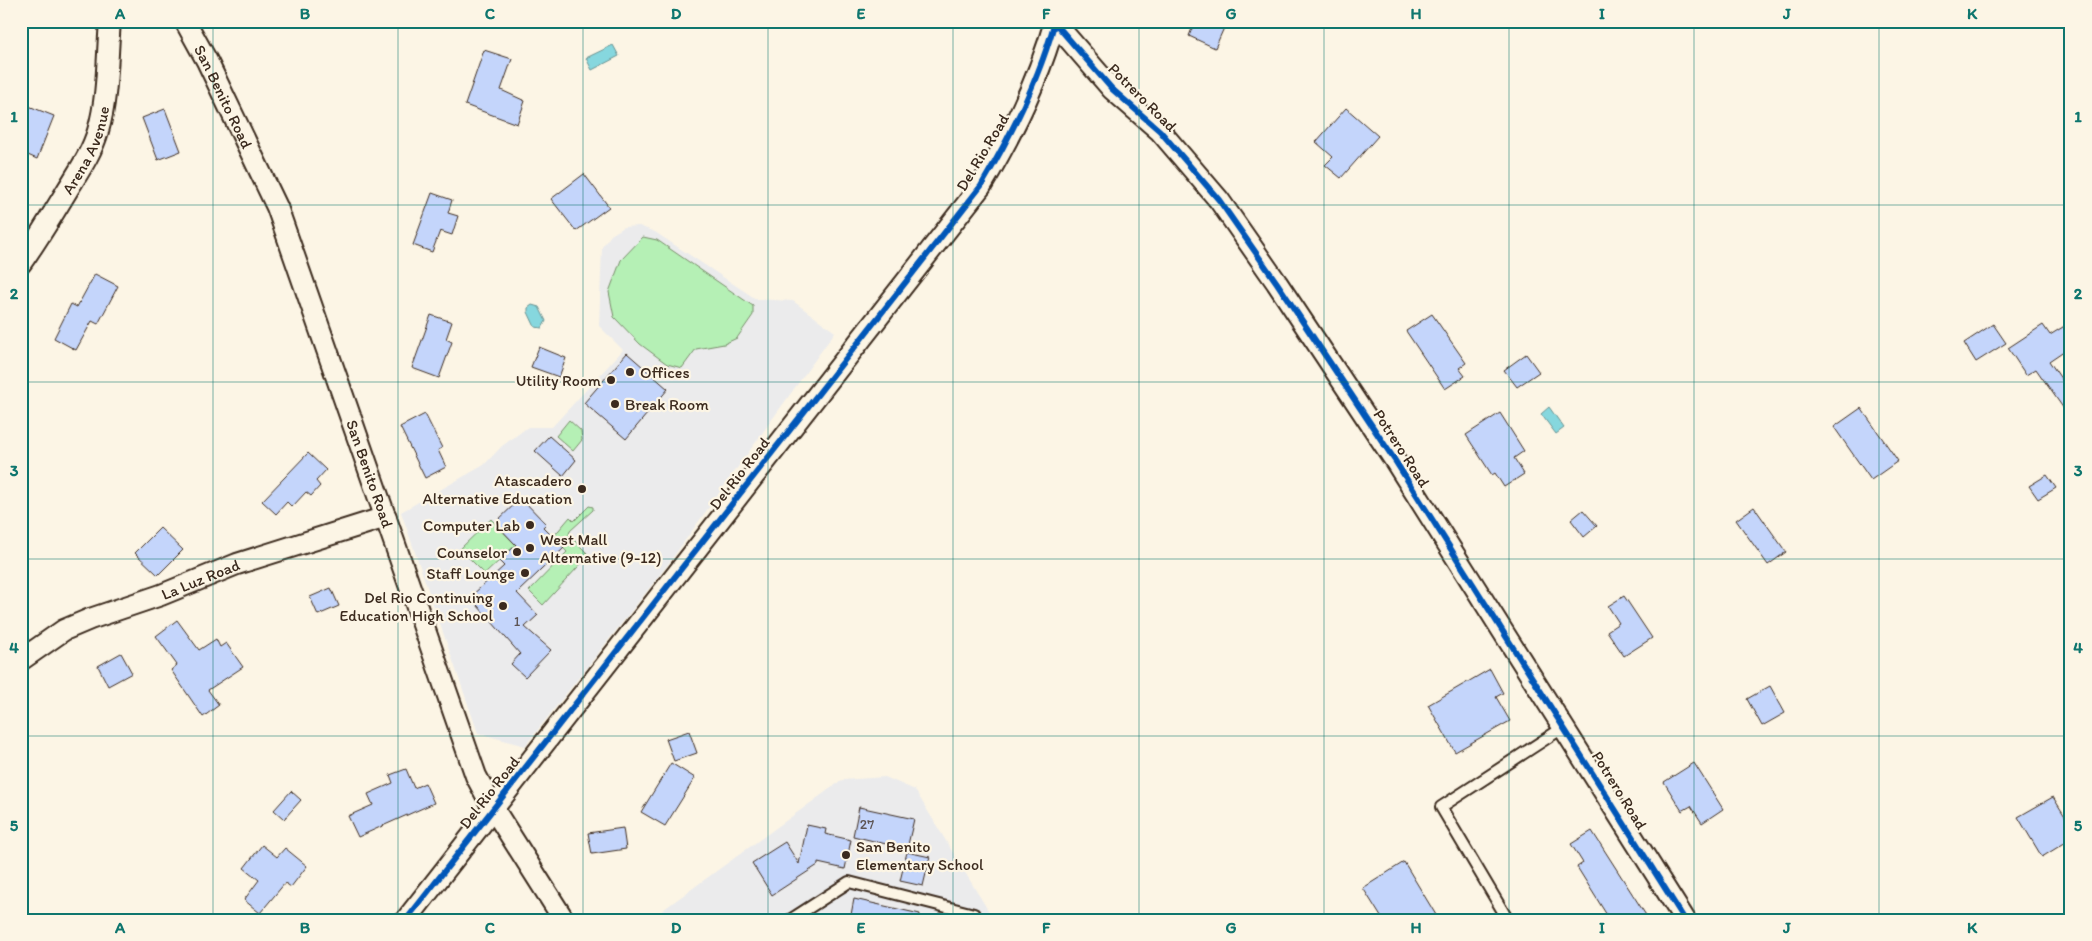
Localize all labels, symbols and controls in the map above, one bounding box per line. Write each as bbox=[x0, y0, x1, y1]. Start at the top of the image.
text: A bbox=[114, 4, 126, 23]
text: B bbox=[300, 4, 311, 23]
text: C bbox=[485, 4, 496, 23]
text: D bbox=[671, 4, 682, 23]
text: E bbox=[857, 4, 866, 23]
text: F bbox=[1042, 4, 1051, 23]
text: G bbox=[1225, 4, 1237, 23]
text: H bbox=[1410, 4, 1422, 23]
text: I bbox=[1599, 4, 1605, 23]
text: J bbox=[1782, 4, 1791, 23]
text: K bbox=[1967, 4, 1978, 23]
street label: San Benito Road bbox=[190, 42, 257, 152]
street label: Potrero Road bbox=[1104, 59, 1181, 136]
street label: Arena Avenue bbox=[58, 105, 113, 198]
text: 1 bbox=[10, 107, 18, 126]
text: 1 bbox=[2074, 107, 2082, 126]
street label: Del Rio Road bbox=[952, 110, 1013, 194]
text: 2 bbox=[10, 284, 19, 303]
text: 2 bbox=[2074, 284, 2083, 303]
place label: Offices bbox=[640, 363, 690, 382]
marker: Offices bbox=[624, 366, 636, 378]
place label: Utility Room bbox=[516, 371, 601, 390]
marker: Utility Room bbox=[605, 374, 617, 386]
place label: Break Room bbox=[625, 395, 709, 414]
marker: Break Room bbox=[609, 398, 621, 410]
street label: Potrero Road bbox=[1369, 406, 1434, 491]
street label: San Benito Road bbox=[342, 417, 397, 530]
street label: Del Rio Road bbox=[705, 433, 774, 513]
text: 3 bbox=[10, 461, 19, 480]
text: 3 bbox=[2074, 461, 2083, 480]
place label: Atascadero Alternative Education bbox=[422, 471, 572, 508]
marker: Atascadero Alternative Education bbox=[576, 483, 588, 495]
place label: Computer Lab bbox=[423, 516, 520, 535]
marker: Computer Lab bbox=[524, 519, 536, 531]
place label: West Mall Alternative (9-12) bbox=[540, 530, 661, 567]
marker: West Mall Alternative (9-12) bbox=[524, 542, 536, 554]
place label: Counselor bbox=[437, 543, 508, 562]
marker: Counselor bbox=[511, 546, 523, 558]
street label: La Luz Road bbox=[158, 555, 243, 604]
place label: Staff Lounge bbox=[427, 564, 515, 583]
marker: Staff Lounge bbox=[519, 567, 531, 579]
place label: Del Rio Continuing Education High School bbox=[339, 588, 494, 625]
marker: Del Rio Continuing Education High School bbox=[497, 600, 509, 612]
house number: 1 bbox=[514, 613, 521, 630]
text: 4 bbox=[9, 638, 19, 657]
text: 4 bbox=[2073, 638, 2083, 657]
street label: Potrero Road bbox=[1588, 748, 1651, 833]
street label: Del Rio Road bbox=[455, 752, 524, 832]
text: 5 bbox=[10, 816, 19, 835]
house number: 27 bbox=[860, 816, 874, 833]
text: 5 bbox=[2074, 816, 2083, 835]
place label: San Benito Elementary School bbox=[856, 837, 984, 874]
marker: San Benito Elementary School bbox=[840, 849, 852, 861]
text: A bbox=[114, 918, 126, 937]
text: B bbox=[300, 918, 311, 937]
text: C bbox=[485, 918, 496, 937]
text: D bbox=[671, 918, 682, 937]
text: E bbox=[857, 918, 866, 937]
text: F bbox=[1042, 918, 1051, 937]
text: G bbox=[1225, 918, 1237, 937]
text: H bbox=[1410, 918, 1422, 937]
text: I bbox=[1599, 918, 1605, 937]
text: J bbox=[1782, 918, 1791, 937]
text: K bbox=[1967, 918, 1978, 937]

